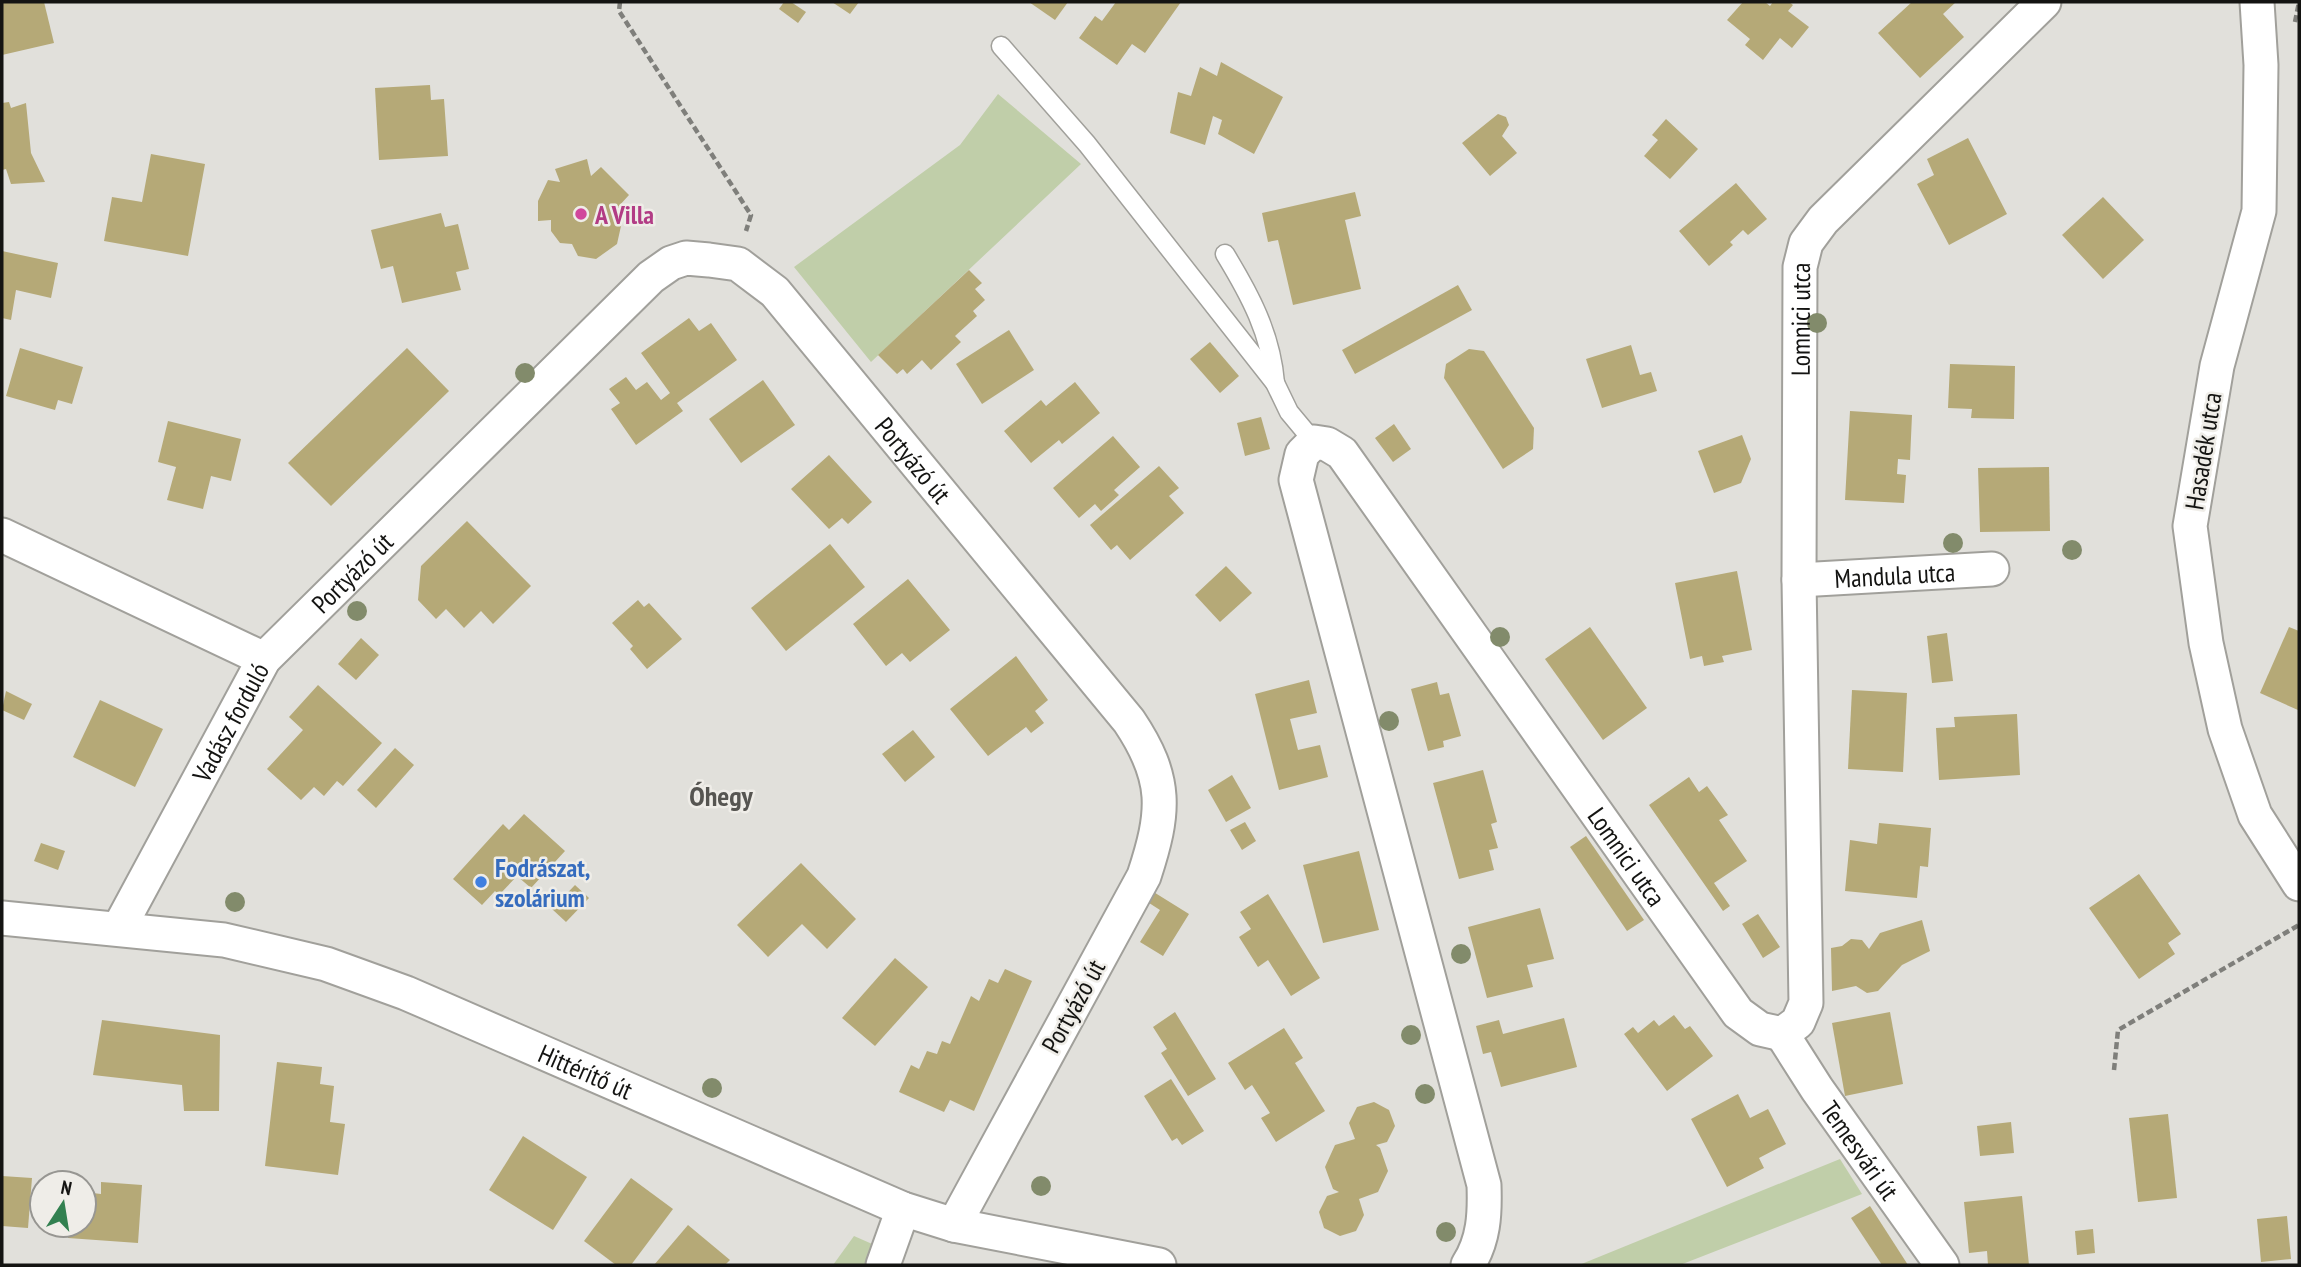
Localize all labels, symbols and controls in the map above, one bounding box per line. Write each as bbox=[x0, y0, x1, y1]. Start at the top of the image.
place label: A Villa bbox=[594, 198, 654, 231]
marker: A Villa bbox=[573, 206, 589, 222]
street label: Lomnici utca bbox=[1783, 263, 1817, 376]
street label: Hasadék utca bbox=[2177, 390, 2229, 512]
street label: Portyázó út bbox=[869, 410, 959, 509]
street label: Portyázó út bbox=[304, 525, 400, 620]
street label: Mandula utca bbox=[1834, 555, 1956, 594]
street label: Vadász forduló bbox=[184, 657, 276, 788]
district label: Óhegy bbox=[689, 777, 754, 814]
street label: Lomnici utca bbox=[1581, 801, 1673, 912]
place label: Fodrászat, szolárium bbox=[495, 851, 590, 914]
marker: Fodrászat, szolárium bbox=[473, 874, 489, 890]
street label: Portyázó út bbox=[1034, 954, 1112, 1058]
street label: Hittérítő út bbox=[534, 1036, 638, 1106]
street label: Temesvári út bbox=[1814, 1094, 1907, 1206]
north arrow bbox=[28, 1169, 98, 1239]
text: N bbox=[59, 1175, 74, 1200]

